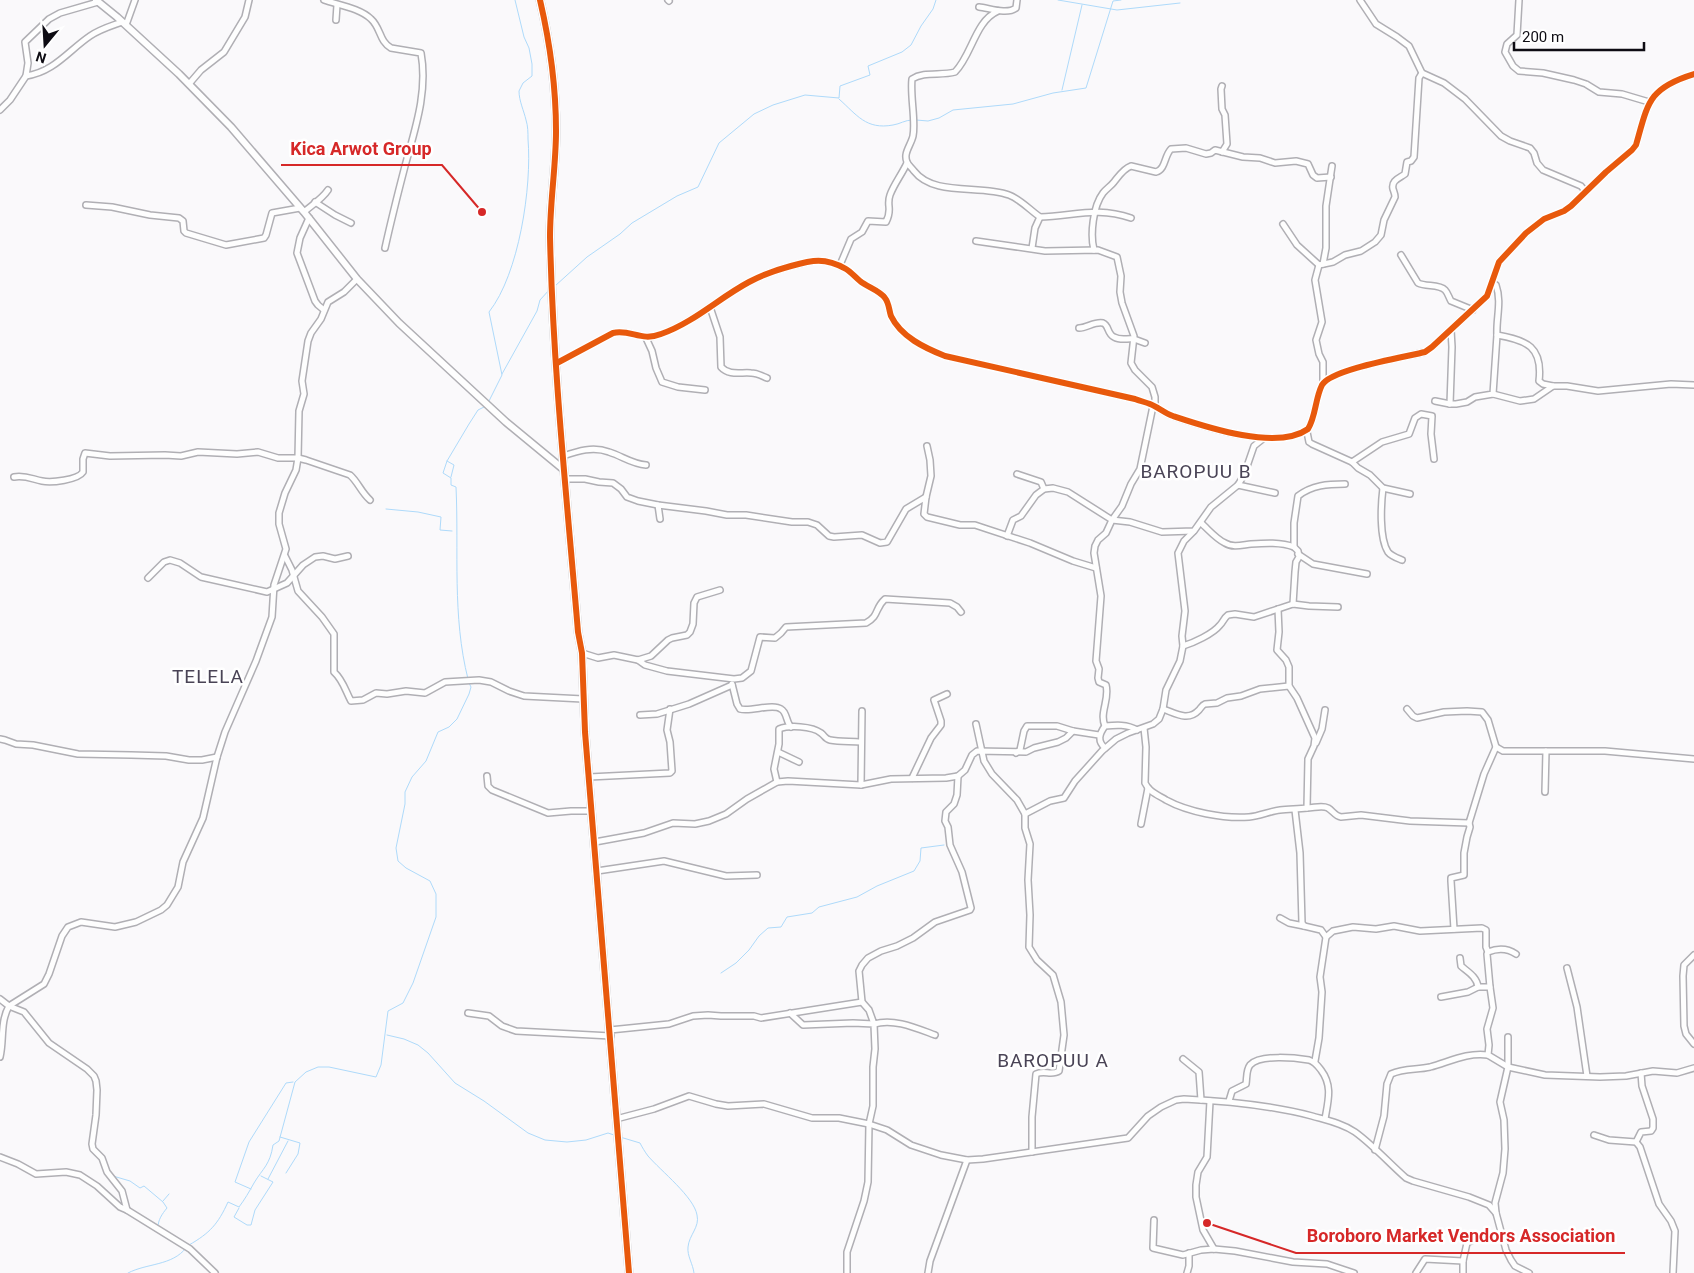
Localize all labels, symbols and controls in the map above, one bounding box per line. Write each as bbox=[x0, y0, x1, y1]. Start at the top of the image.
north arrow bbox=[20, 20, 70, 70]
scale bar bbox=[1514, 20, 1644, 52]
text: 200 m bbox=[1522, 28, 1564, 46]
text: N bbox=[34, 48, 48, 67]
callout: Kica Arwot Group bbox=[281, 132, 442, 165]
text: Kica Arwot Group bbox=[290, 138, 432, 159]
district label: BAROPUU B bbox=[1140, 460, 1252, 483]
district label: TELELA bbox=[172, 665, 244, 688]
district label: BAROPUU A bbox=[997, 1049, 1109, 1072]
callout: Boroboro Market Vendors Association bbox=[1296, 1220, 1625, 1253]
text: Boroboro Market Vendors Association bbox=[1307, 1225, 1615, 1246]

